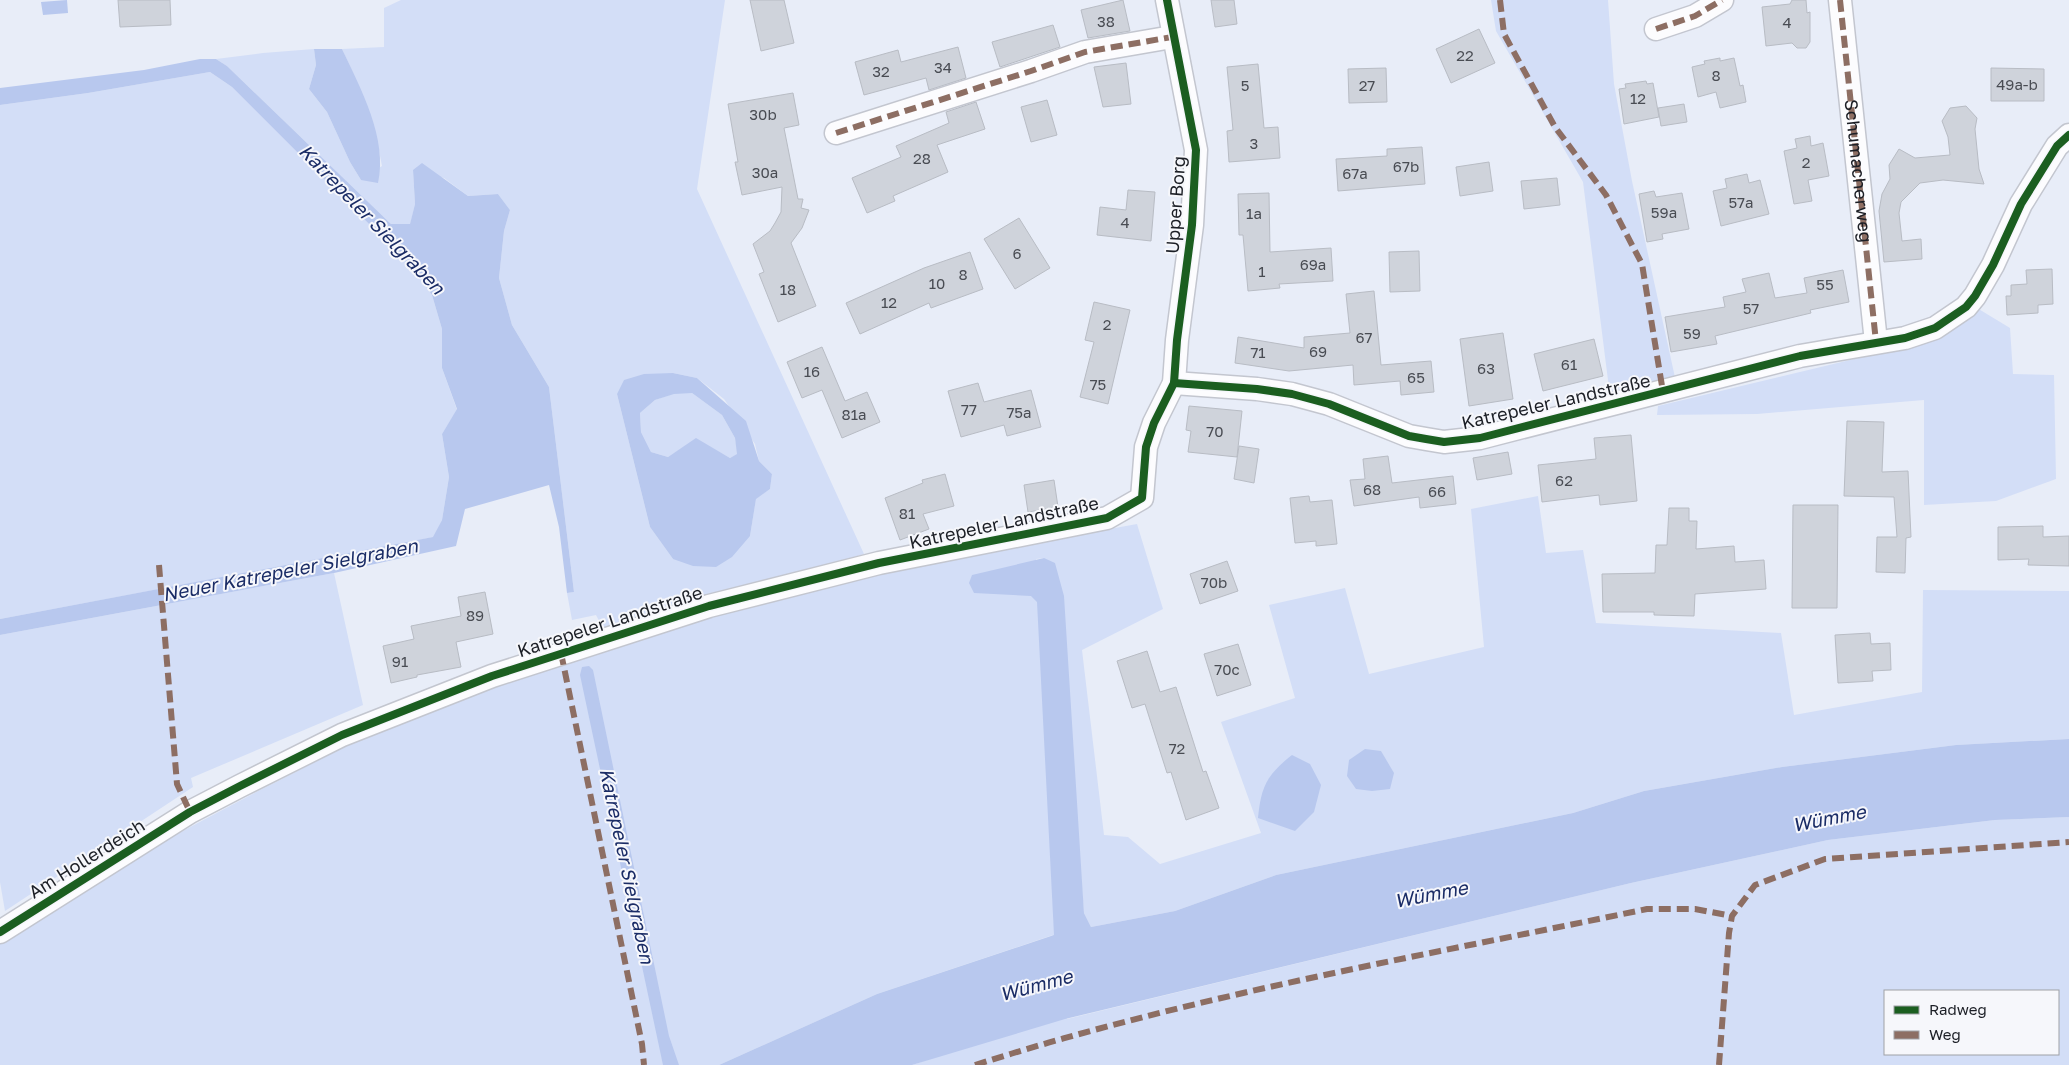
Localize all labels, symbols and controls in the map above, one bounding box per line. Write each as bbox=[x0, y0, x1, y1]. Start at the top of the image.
house number: 38 bbox=[1097, 12, 1115, 30]
house number: 4 bbox=[1782, 13, 1792, 31]
house number: 22 bbox=[1456, 46, 1474, 64]
house number: 34 bbox=[934, 58, 952, 76]
house number: 32 bbox=[872, 62, 890, 80]
house number: 8 bbox=[1711, 66, 1721, 84]
house number: 49a-b bbox=[1996, 75, 2038, 93]
house number: 5 bbox=[1241, 76, 1249, 94]
house number: 27 bbox=[1359, 76, 1375, 94]
house number: 12 bbox=[1630, 89, 1646, 107]
street label: Schumacherweg bbox=[1841, 98, 1877, 244]
house number: 30b bbox=[749, 105, 777, 123]
house number: 3 bbox=[1250, 134, 1258, 152]
water label: Katrepeler Sielgraben bbox=[295, 139, 451, 299]
house number: 28 bbox=[913, 149, 931, 167]
house number: 2 bbox=[1802, 153, 1810, 171]
street label: Upper Borg bbox=[1161, 155, 1189, 255]
house number: 67b bbox=[1393, 157, 1419, 175]
house number: 30a bbox=[752, 163, 778, 181]
house number: 67a bbox=[1342, 164, 1368, 182]
house number: 57a bbox=[1728, 193, 1754, 211]
house number: 59a bbox=[1651, 203, 1677, 221]
house number: 1a bbox=[1246, 204, 1262, 222]
house number: 4 bbox=[1120, 213, 1130, 231]
house number: 6 bbox=[1012, 244, 1022, 262]
house number: 69a bbox=[1300, 255, 1326, 273]
house number: 1 bbox=[1258, 262, 1266, 280]
house number: 8 bbox=[958, 265, 968, 283]
house number: 10 bbox=[929, 274, 945, 292]
house number: 55 bbox=[1816, 275, 1834, 293]
house number: 18 bbox=[780, 280, 796, 298]
house number: 12 bbox=[881, 293, 897, 311]
house number: 57 bbox=[1743, 299, 1759, 317]
house number: 2 bbox=[1103, 315, 1111, 333]
house number: 59 bbox=[1683, 324, 1701, 342]
house number: 67 bbox=[1355, 328, 1373, 346]
house number: 69 bbox=[1309, 342, 1327, 360]
house number: 71 bbox=[1250, 343, 1266, 361]
house number: 61 bbox=[1561, 355, 1577, 373]
house number: 63 bbox=[1477, 359, 1495, 377]
house number: 16 bbox=[804, 362, 820, 380]
house number: 65 bbox=[1407, 368, 1425, 386]
street label: Katrepeler Landstraße bbox=[1459, 369, 1652, 433]
house number: 75 bbox=[1090, 375, 1106, 393]
house number: 77 bbox=[961, 400, 977, 418]
house number: 75a bbox=[1006, 403, 1032, 421]
house number: 81a bbox=[842, 405, 866, 423]
house number: 70 bbox=[1206, 422, 1224, 440]
house number: 62 bbox=[1555, 471, 1573, 489]
house number: 68 bbox=[1363, 480, 1381, 498]
house number: 66 bbox=[1428, 482, 1446, 500]
street label: Katrepeler Landstraße bbox=[907, 491, 1101, 553]
house number: 81 bbox=[899, 504, 915, 522]
water label: Neuer Katrepeler Sielgraben bbox=[160, 533, 421, 606]
house number: 70b bbox=[1201, 573, 1227, 591]
street label: Katrepeler Landstraße bbox=[514, 581, 705, 661]
house number: 89 bbox=[466, 606, 484, 624]
house number: 91 bbox=[392, 652, 408, 670]
house number: 70c bbox=[1214, 660, 1240, 678]
house number: 72 bbox=[1169, 739, 1185, 757]
water label: Katrepeler Sielgraben bbox=[596, 766, 660, 967]
water label: Wümme bbox=[1790, 799, 1869, 836]
street label: Am Hollerdeich bbox=[24, 814, 149, 903]
water label: Wümme bbox=[1392, 875, 1471, 912]
water label: Wümme bbox=[997, 963, 1076, 1005]
legend bbox=[1884, 990, 2059, 1055]
text: Radweg bbox=[1929, 1000, 1987, 1018]
text: Weg bbox=[1929, 1025, 1961, 1043]

